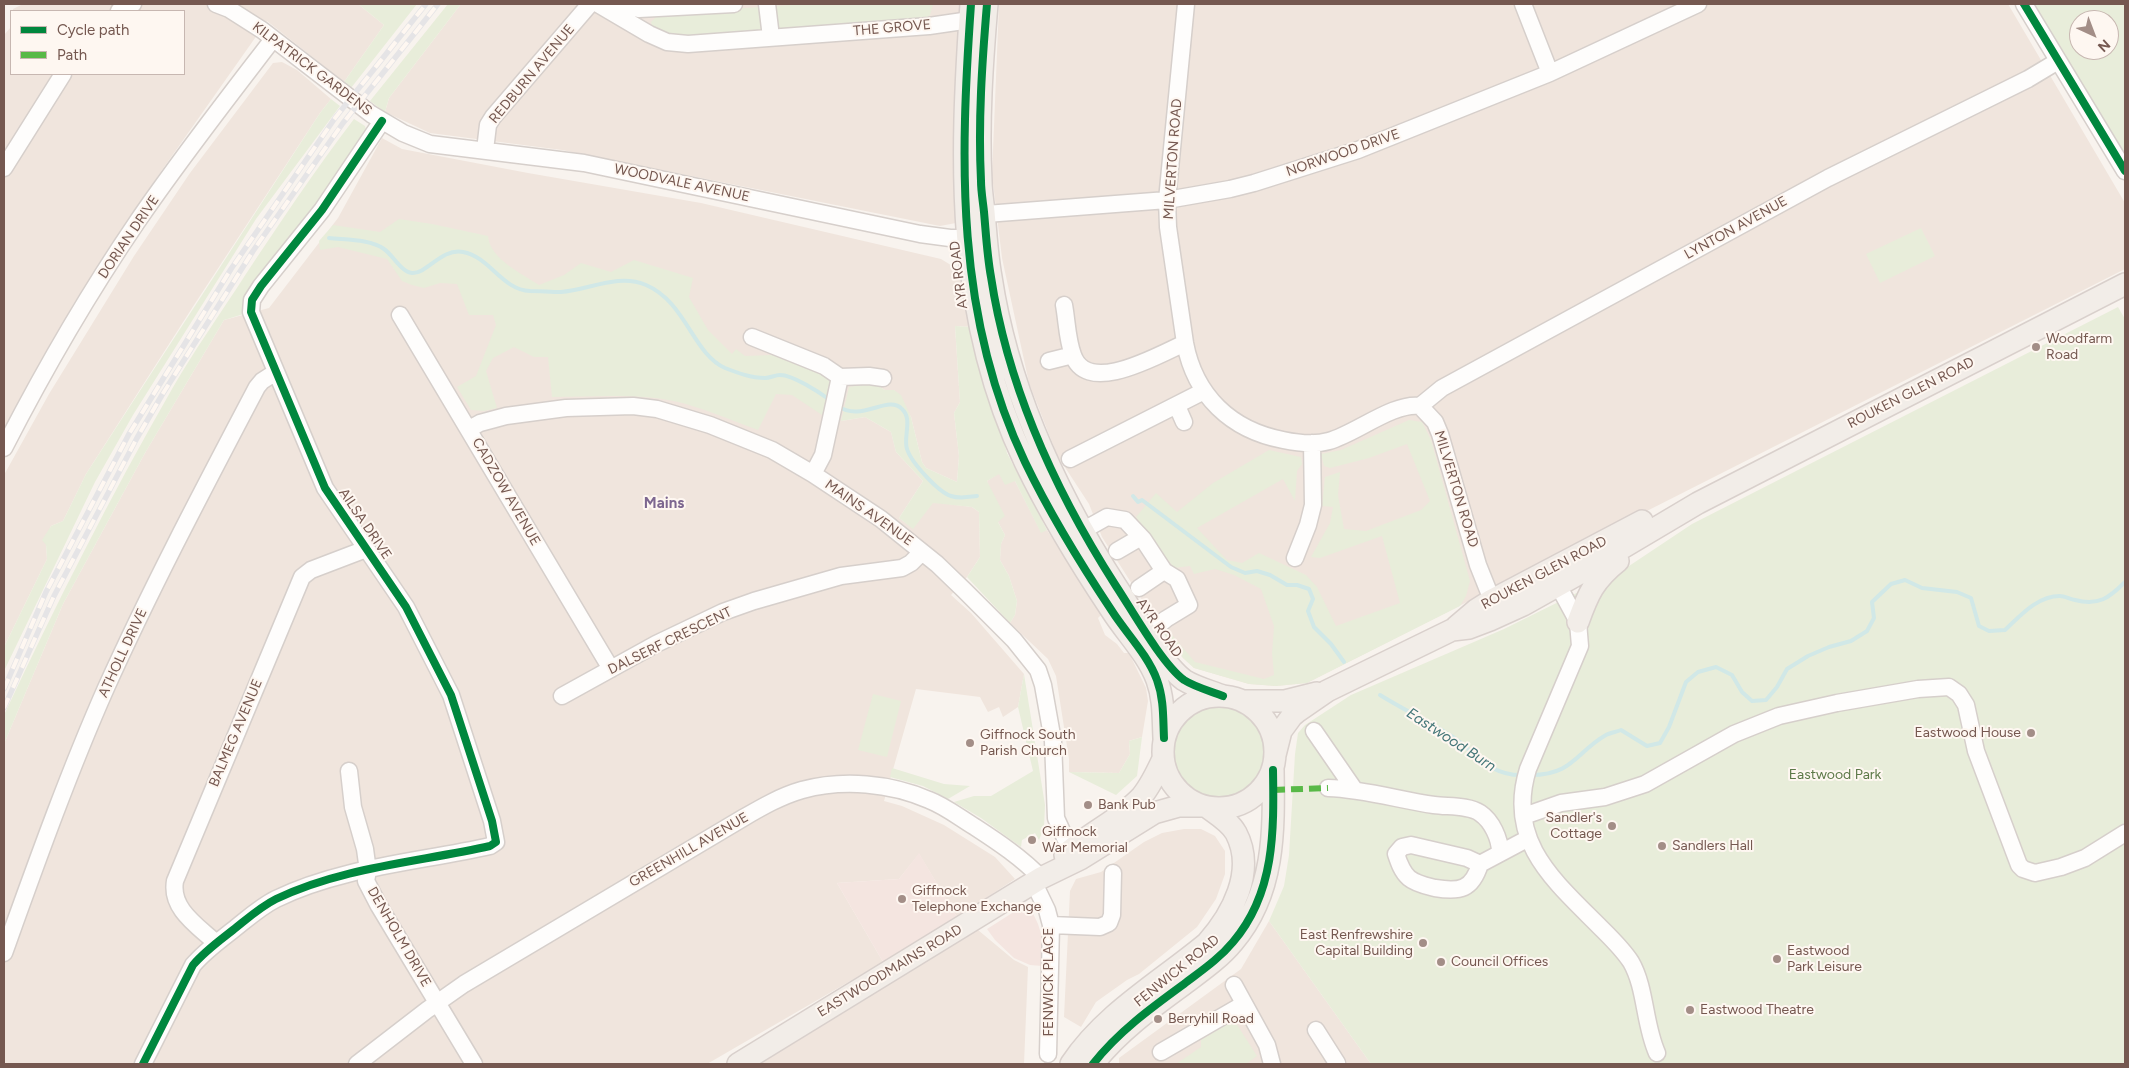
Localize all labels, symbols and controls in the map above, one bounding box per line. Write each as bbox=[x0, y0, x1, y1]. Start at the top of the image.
legend bbox=[10, 10, 185, 75]
north arrow bbox=[2069, 10, 2119, 60]
street label: THE GROVE bbox=[852, 16, 932, 40]
street label: KILPATRICK GARDENS bbox=[249, 19, 375, 119]
text: Cycle path bbox=[57, 21, 129, 39]
street label: REDBURN AVENUE bbox=[486, 21, 578, 127]
text: N bbox=[2094, 36, 2114, 56]
text: Path bbox=[57, 46, 87, 64]
street label: MILVERTON ROAD bbox=[1160, 98, 1186, 220]
street label: NORWOOD DRIVE bbox=[1284, 126, 1402, 180]
street label: WOODVALE AVENUE bbox=[613, 160, 751, 206]
street label: DORIAN DRIVE bbox=[95, 192, 163, 282]
street label: LYNTON AVENUE bbox=[1682, 193, 1790, 263]
street label: AYR ROAD bbox=[946, 240, 972, 310]
place label: Woodfarm Road bbox=[2046, 331, 2112, 364]
marker: Woodfarm Road bbox=[2030, 341, 2042, 353]
street label: ROUKEN GLEN ROAD bbox=[1845, 354, 1977, 432]
street label: MILVERTON ROAD bbox=[1430, 429, 1482, 549]
street label: CADZOW AVENUE bbox=[468, 435, 544, 549]
street label: MAINS AVENUE bbox=[822, 476, 916, 550]
street label: AILSA DRIVE bbox=[335, 485, 395, 563]
district label: Mains bbox=[644, 495, 684, 513]
street label: ROUKEN GLEN ROAD bbox=[1478, 533, 1610, 613]
street label: AYR ROAD bbox=[1132, 595, 1186, 661]
street label: DALSERF CRESCENT bbox=[605, 604, 735, 678]
street label: ATHOLL DRIVE bbox=[95, 606, 151, 700]
street label: BALMEG AVENUE bbox=[206, 677, 266, 789]
water label: Eastwood Burn bbox=[1403, 704, 1499, 776]
place label: Eastwood House bbox=[1914, 725, 2021, 741]
place label: Giffnock South Parish Church bbox=[980, 727, 1076, 760]
marker: Eastwood House bbox=[2025, 727, 2037, 739]
marker: Giffnock South Parish Church bbox=[964, 737, 976, 749]
park label: Eastwood Park bbox=[1789, 767, 1881, 783]
place label: Bank Pub bbox=[1098, 797, 1156, 813]
marker: Bank Pub bbox=[1082, 799, 1094, 811]
street label: GREENHILL AVENUE bbox=[626, 809, 752, 891]
place label: Sandler's Cottage bbox=[1545, 810, 1602, 842]
marker: Sandler's Cottage bbox=[1606, 820, 1618, 832]
place label: Giffnock War Memorial bbox=[1042, 824, 1128, 856]
marker: Giffnock War Memorial bbox=[1026, 834, 1038, 846]
place label: Sandlers Hall bbox=[1672, 838, 1753, 854]
marker: Sandlers Hall bbox=[1656, 840, 1668, 852]
place label: Giffnock Telephone Exchange bbox=[912, 883, 1041, 916]
street label: DENHOLM DRIVE bbox=[364, 884, 434, 990]
marker: Giffnock Telephone Exchange bbox=[896, 893, 908, 905]
street label: EASTWOODMAINS ROAD bbox=[815, 921, 965, 1021]
place label: East Renfrewshire Capital Building bbox=[1300, 927, 1413, 960]
street label: FENWICK PLACE bbox=[1041, 928, 1057, 1036]
street label: FENWICK ROAD bbox=[1131, 931, 1223, 1011]
marker: East Renfrewshire Capital Building bbox=[1417, 937, 1429, 949]
place label: Eastwood Park Leisure bbox=[1787, 943, 1862, 976]
marker: Eastwood Park Leisure bbox=[1771, 953, 1783, 965]
place label: Council Offices bbox=[1451, 954, 1548, 970]
marker: Council Offices bbox=[1435, 956, 1447, 968]
place label: Eastwood Theatre bbox=[1700, 1002, 1814, 1018]
marker: Eastwood Theatre bbox=[1684, 1004, 1696, 1016]
place label: Berryhill Road bbox=[1168, 1011, 1254, 1027]
marker: Berryhill Road bbox=[1152, 1013, 1164, 1025]

